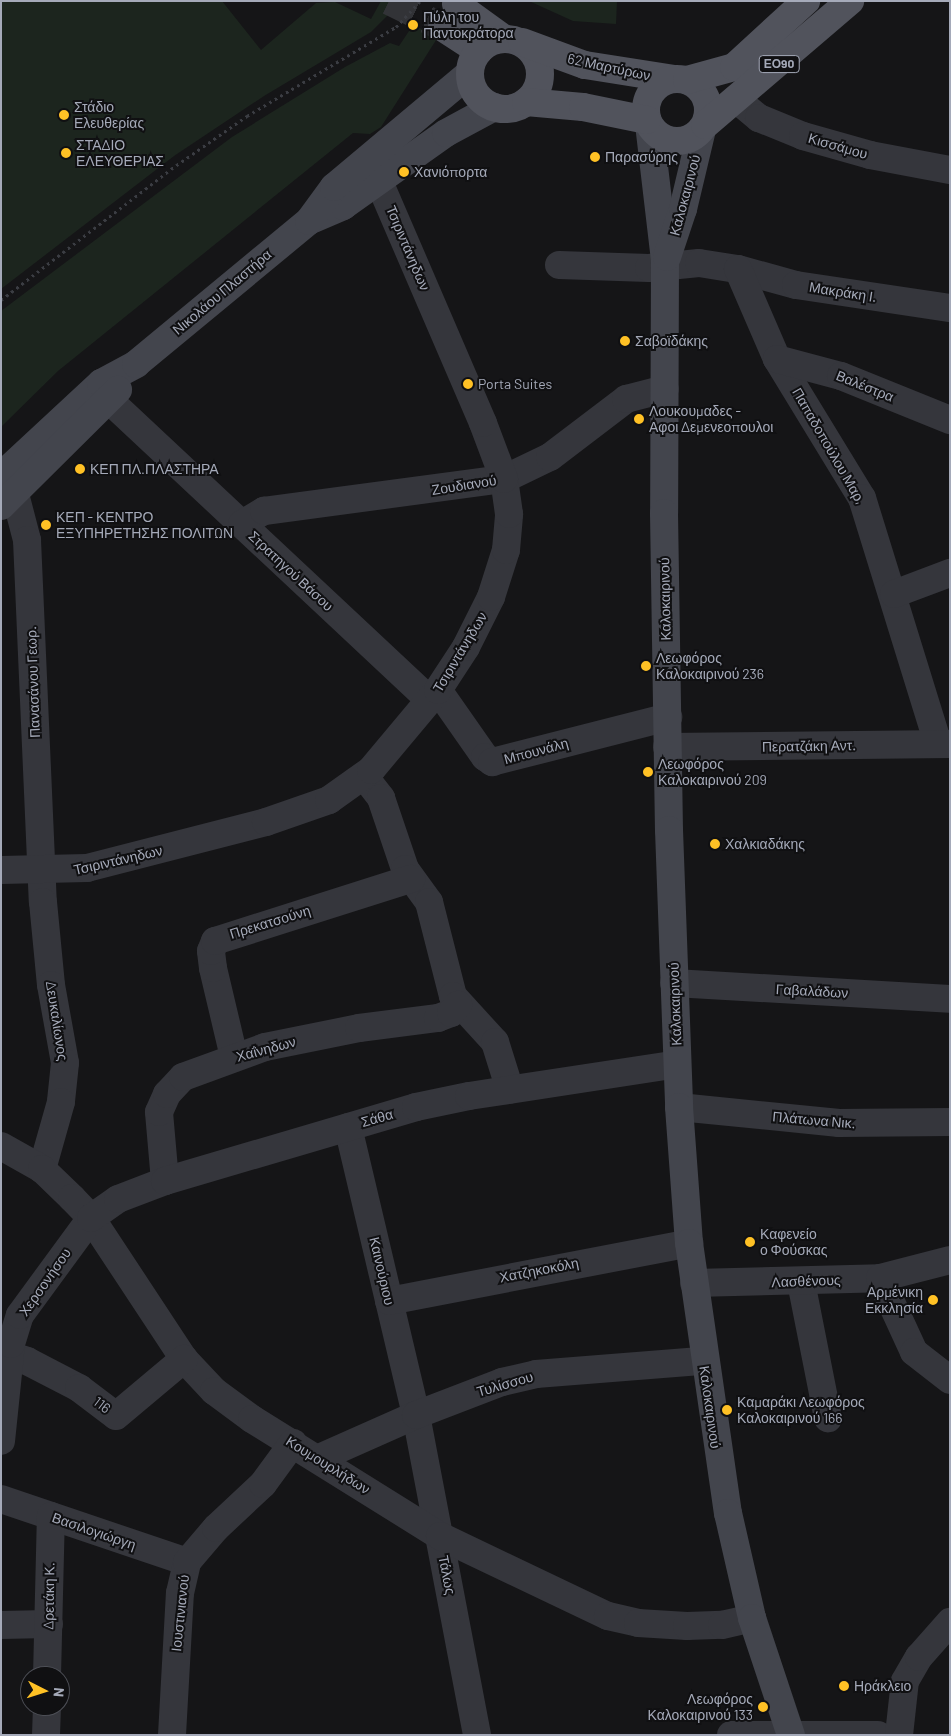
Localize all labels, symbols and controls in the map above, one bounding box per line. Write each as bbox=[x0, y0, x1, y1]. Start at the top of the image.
place label: Πύλη του Παντοκράτορα bbox=[423, 9, 514, 41]
marker: Πύλη του Παντοκράτορα bbox=[407, 19, 419, 31]
street label: 62 Μαρτύρων bbox=[566, 50, 652, 84]
road number: ΕΟ90 bbox=[758, 54, 800, 74]
place label: Στάδιο Ελευθερίας bbox=[74, 99, 144, 132]
marker: Στάδιο Ελευθερίας bbox=[58, 109, 70, 121]
street label: Κισσάμου bbox=[806, 130, 870, 162]
place label: ΣΤΑΔΙΟ ΕΛΕΥΘΕΡΙΑΣ bbox=[76, 137, 164, 170]
marker: ΣΤΑΔΙΟ ΕΛΕΥΘΕΡΙΑΣ bbox=[60, 147, 72, 159]
place label: Παρασύρης bbox=[605, 149, 678, 165]
marker: Παρασύρης bbox=[589, 151, 601, 163]
street label: Καλοκαιρινού bbox=[666, 153, 704, 237]
place label: Χανιόπορτα bbox=[414, 164, 487, 180]
marker: Χανιόπορτα bbox=[398, 166, 410, 178]
street label: Τσιριντάνηδων bbox=[383, 203, 433, 293]
street label: Νικολάου Πλαστήρα bbox=[169, 246, 275, 338]
street label: Μακράκη Ι. bbox=[808, 278, 878, 306]
place label: Σαβοϊδάκης bbox=[635, 333, 708, 349]
marker: Σαβοϊδάκης bbox=[619, 335, 631, 347]
street label: Βαλέστρα bbox=[834, 367, 896, 405]
place label: Porta Suites bbox=[478, 376, 552, 392]
marker: Porta Suites bbox=[462, 378, 474, 390]
street label: Παπαδοπούλου Μαρ, bbox=[789, 385, 869, 507]
place label: Λουκουμαδες - Αφοι Δεμενεοπουλοι bbox=[649, 403, 773, 436]
marker: Λουκουμαδες - Αφοι Δεμενεοπουλοι bbox=[633, 413, 645, 425]
place label: ΚΕΠ ΠΛ.ΠΛΑΣΤΗΡΑ bbox=[90, 461, 219, 477]
marker: ΚΕΠ ΠΛ.ΠΛΑΣΤΗΡΑ bbox=[74, 463, 86, 475]
street label: Ζουδιανού bbox=[430, 472, 498, 498]
place label: ΚΕΠ - ΚΕΝΤΡΟ ΕΞΥΠΗΡΕΤΗΣΗΣ ΠΟΛΙΤΩΝ bbox=[56, 509, 233, 542]
marker: ΚΕΠ - ΚΕΝΤΡΟ ΕΞΥΠΗΡΕΤΗΣΗΣ ΠΟΛΙΤΩΝ bbox=[40, 519, 52, 531]
street label: Στρατηγού Βάσου bbox=[245, 527, 337, 615]
street label: Καλοκαιρινού bbox=[656, 557, 674, 641]
street label: Τσιριντάνηδων bbox=[429, 609, 491, 695]
street label: Πανασάνου Γεωρ. bbox=[23, 626, 43, 738]
place label: Λεωφόρος Καλοκαιρινού 236 bbox=[656, 650, 764, 682]
marker: Λεωφόρος Καλοκαιρινού 236 bbox=[640, 660, 652, 672]
street label: Μπουνάλη bbox=[502, 734, 570, 768]
street label: Περατζάκη Αντ. bbox=[762, 737, 856, 755]
place label: Λεωφόρος Καλοκαιρινού 209 bbox=[658, 756, 767, 789]
marker: Λεωφόρος Καλοκαιρινού 209 bbox=[642, 766, 654, 778]
place label: Χαλκιαδάκης bbox=[725, 836, 805, 852]
marker: Χαλκιαδάκης bbox=[709, 838, 721, 850]
street label: Τσιριντάνηδων bbox=[72, 842, 164, 878]
street label: Πρεκατσούνη bbox=[228, 902, 312, 942]
street label: Καλοκαιρινού bbox=[665, 962, 685, 1046]
street label: Δευκαλίωνος bbox=[42, 980, 72, 1062]
street label: Γαβαλάδων bbox=[775, 981, 849, 1001]
street label: Χαΐνηδων bbox=[234, 1033, 298, 1065]
street label: Σάθα bbox=[359, 1105, 395, 1131]
street label: Πλάτωνα Νικ. bbox=[772, 1108, 856, 1132]
place label: Καφενείο ο Φούσκας bbox=[760, 1226, 828, 1258]
street label: Καινούριου bbox=[366, 1235, 398, 1307]
marker: Καφενείο ο Φούσκας bbox=[744, 1236, 756, 1248]
street label: Χερσονήσου bbox=[16, 1245, 74, 1319]
street label: Χατζηκοκόλη bbox=[498, 1254, 580, 1286]
street label: Λασθένους bbox=[771, 1271, 841, 1291]
place label: Αρμένικη Εκκλησία bbox=[865, 1284, 923, 1316]
marker: Αρμένικη Εκκλησία bbox=[927, 1294, 939, 1306]
street label: Καλοκαιρινού bbox=[696, 1365, 724, 1449]
street label: Τυλίσσου bbox=[475, 1368, 535, 1400]
street label: 116 bbox=[90, 1393, 114, 1417]
place label: Καμαράκι Λεωφόρος Καλοκαιρινού 166 bbox=[737, 1394, 865, 1426]
marker: Καμαράκι Λεωφόρος Καλοκαιρινού 166 bbox=[721, 1404, 733, 1416]
street label: Κουμουρλήδων bbox=[283, 1432, 373, 1498]
street label: Βασιλογιώργη bbox=[50, 1509, 138, 1553]
street label: Τάλως bbox=[435, 1554, 459, 1596]
street label: Δρετάκη Κ. bbox=[40, 1562, 58, 1630]
street label: Ιουστινιανού bbox=[168, 1574, 192, 1652]
north arrow bbox=[20, 1666, 70, 1716]
place label: Ηράκλειο bbox=[854, 1678, 911, 1694]
marker: Ηράκλειο bbox=[838, 1680, 850, 1692]
text: N bbox=[51, 1687, 68, 1698]
place label: Λεωφόρος Καλοκαιρινού 133 bbox=[647, 1691, 753, 1724]
marker: Λεωφόρος Καλοκαιρινού 133 bbox=[757, 1701, 769, 1713]

